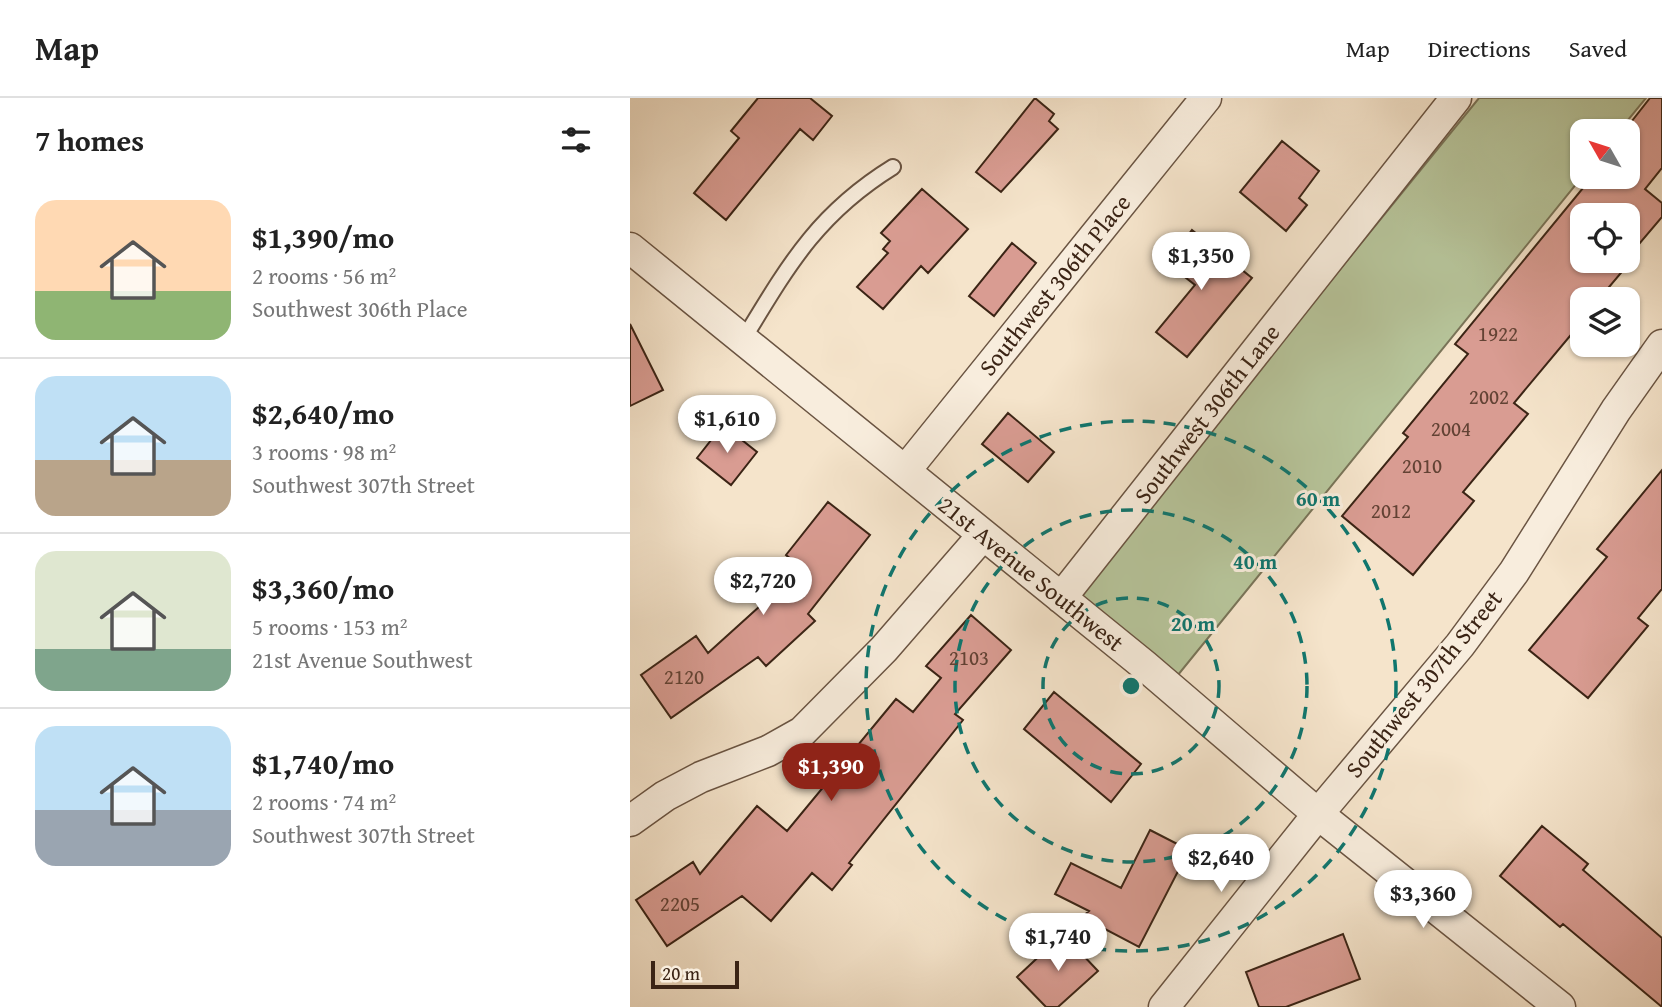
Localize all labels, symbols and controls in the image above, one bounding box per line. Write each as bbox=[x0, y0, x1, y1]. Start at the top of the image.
text: Map bbox=[35, 24, 99, 72]
text: Map bbox=[1346, 31, 1390, 66]
text: Directions bbox=[1428, 31, 1531, 66]
text: Saved bbox=[1569, 31, 1627, 66]
text: 7 homes bbox=[35, 118, 144, 162]
north arrow bbox=[1570, 119, 1640, 189]
map controls bbox=[1570, 119, 1640, 357]
icon: filters bbox=[557, 121, 595, 159]
street label: Southwest 306th Place bbox=[970, 186, 1139, 383]
button: locate bbox=[1570, 203, 1640, 273]
text: $1,390/mo bbox=[252, 215, 394, 259]
icon: home bbox=[91, 228, 175, 312]
pin: $1,350 bbox=[1144, 232, 1258, 292]
text: $1,350 bbox=[1168, 238, 1234, 271]
text: 2 rooms · 56 m² bbox=[252, 259, 396, 292]
button: layers bbox=[1570, 287, 1640, 357]
text: Southwest 306th Place bbox=[252, 292, 467, 325]
street label: Southwest 306th Lane bbox=[1125, 316, 1288, 511]
house number: 1922 bbox=[1478, 318, 1518, 349]
house number: 2002 bbox=[1469, 381, 1509, 412]
text: $2,640/mo bbox=[252, 391, 394, 435]
pin: $1,610 bbox=[670, 396, 784, 455]
text: $1,610 bbox=[694, 401, 760, 434]
icon: home bbox=[91, 404, 175, 488]
house number: 2004 bbox=[1431, 413, 1471, 444]
text: 3 rooms · 98 m² bbox=[252, 435, 396, 468]
house number: 2010 bbox=[1402, 450, 1442, 481]
text: Southwest 307th Street bbox=[252, 468, 475, 501]
text: 60 m bbox=[1296, 483, 1340, 514]
street label: 21st Avenue Southwest bbox=[931, 488, 1132, 660]
house number: 2012 bbox=[1371, 495, 1411, 526]
text: 40 m bbox=[1233, 546, 1277, 577]
pin: $2,720 bbox=[706, 558, 820, 617]
text: $2,720 bbox=[730, 563, 796, 596]
text: $3,360/mo bbox=[252, 566, 394, 610]
icon: home bbox=[91, 579, 175, 663]
street label: Southwest 307th Street bbox=[1337, 582, 1511, 785]
text: 20 m bbox=[1171, 608, 1215, 639]
text: 5 rooms · 153 m² bbox=[252, 610, 407, 643]
house number: 2103 bbox=[949, 642, 989, 673]
text: 21st Avenue Southwest bbox=[252, 643, 473, 676]
house number: 2120 bbox=[664, 661, 704, 692]
centre of rings bbox=[1119, 674, 1143, 698]
text: $1,740/mo bbox=[252, 741, 394, 785]
pin: $1,390 bbox=[774, 744, 888, 803]
text: $1,390 bbox=[798, 749, 864, 782]
icon: home bbox=[91, 754, 175, 838]
text: 2 rooms · 74 m² bbox=[252, 785, 396, 818]
text: Southwest 307th Street bbox=[252, 818, 475, 851]
pin: $2,640 bbox=[1164, 834, 1278, 894]
text: $2,640 bbox=[1188, 840, 1254, 873]
pin: $3,360 bbox=[1366, 870, 1480, 930]
text: $3,360 bbox=[1390, 876, 1456, 909]
house number: 2205 bbox=[660, 888, 700, 919]
pin: $1,740 bbox=[1001, 914, 1115, 973]
text: $1,740 bbox=[1025, 919, 1091, 952]
scale bar bbox=[651, 958, 738, 990]
text: 20 m bbox=[662, 959, 700, 987]

